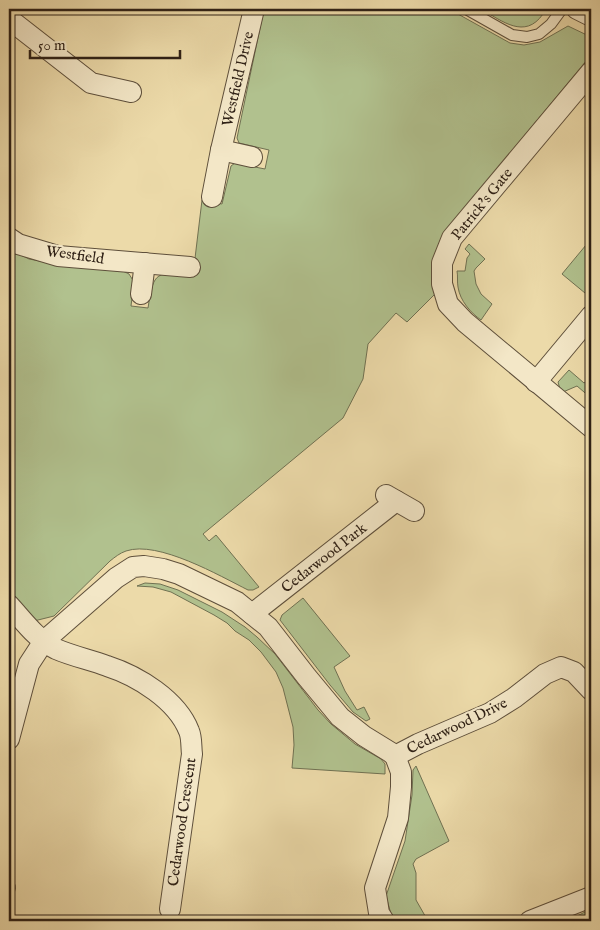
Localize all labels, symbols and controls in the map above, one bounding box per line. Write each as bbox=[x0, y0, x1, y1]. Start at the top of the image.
scale bar bbox=[30, 28, 180, 60]
street label: Westfield Drive bbox=[218, 30, 258, 128]
text: 50 m bbox=[38, 36, 66, 55]
street label: Patrick's Gate bbox=[447, 164, 517, 244]
street label: Westfield bbox=[45, 242, 106, 269]
street label: Cedarwood Park bbox=[277, 518, 371, 597]
street label: Cedarwood Drive bbox=[404, 693, 511, 759]
street label: Cedarwood Crescent bbox=[164, 757, 200, 887]

